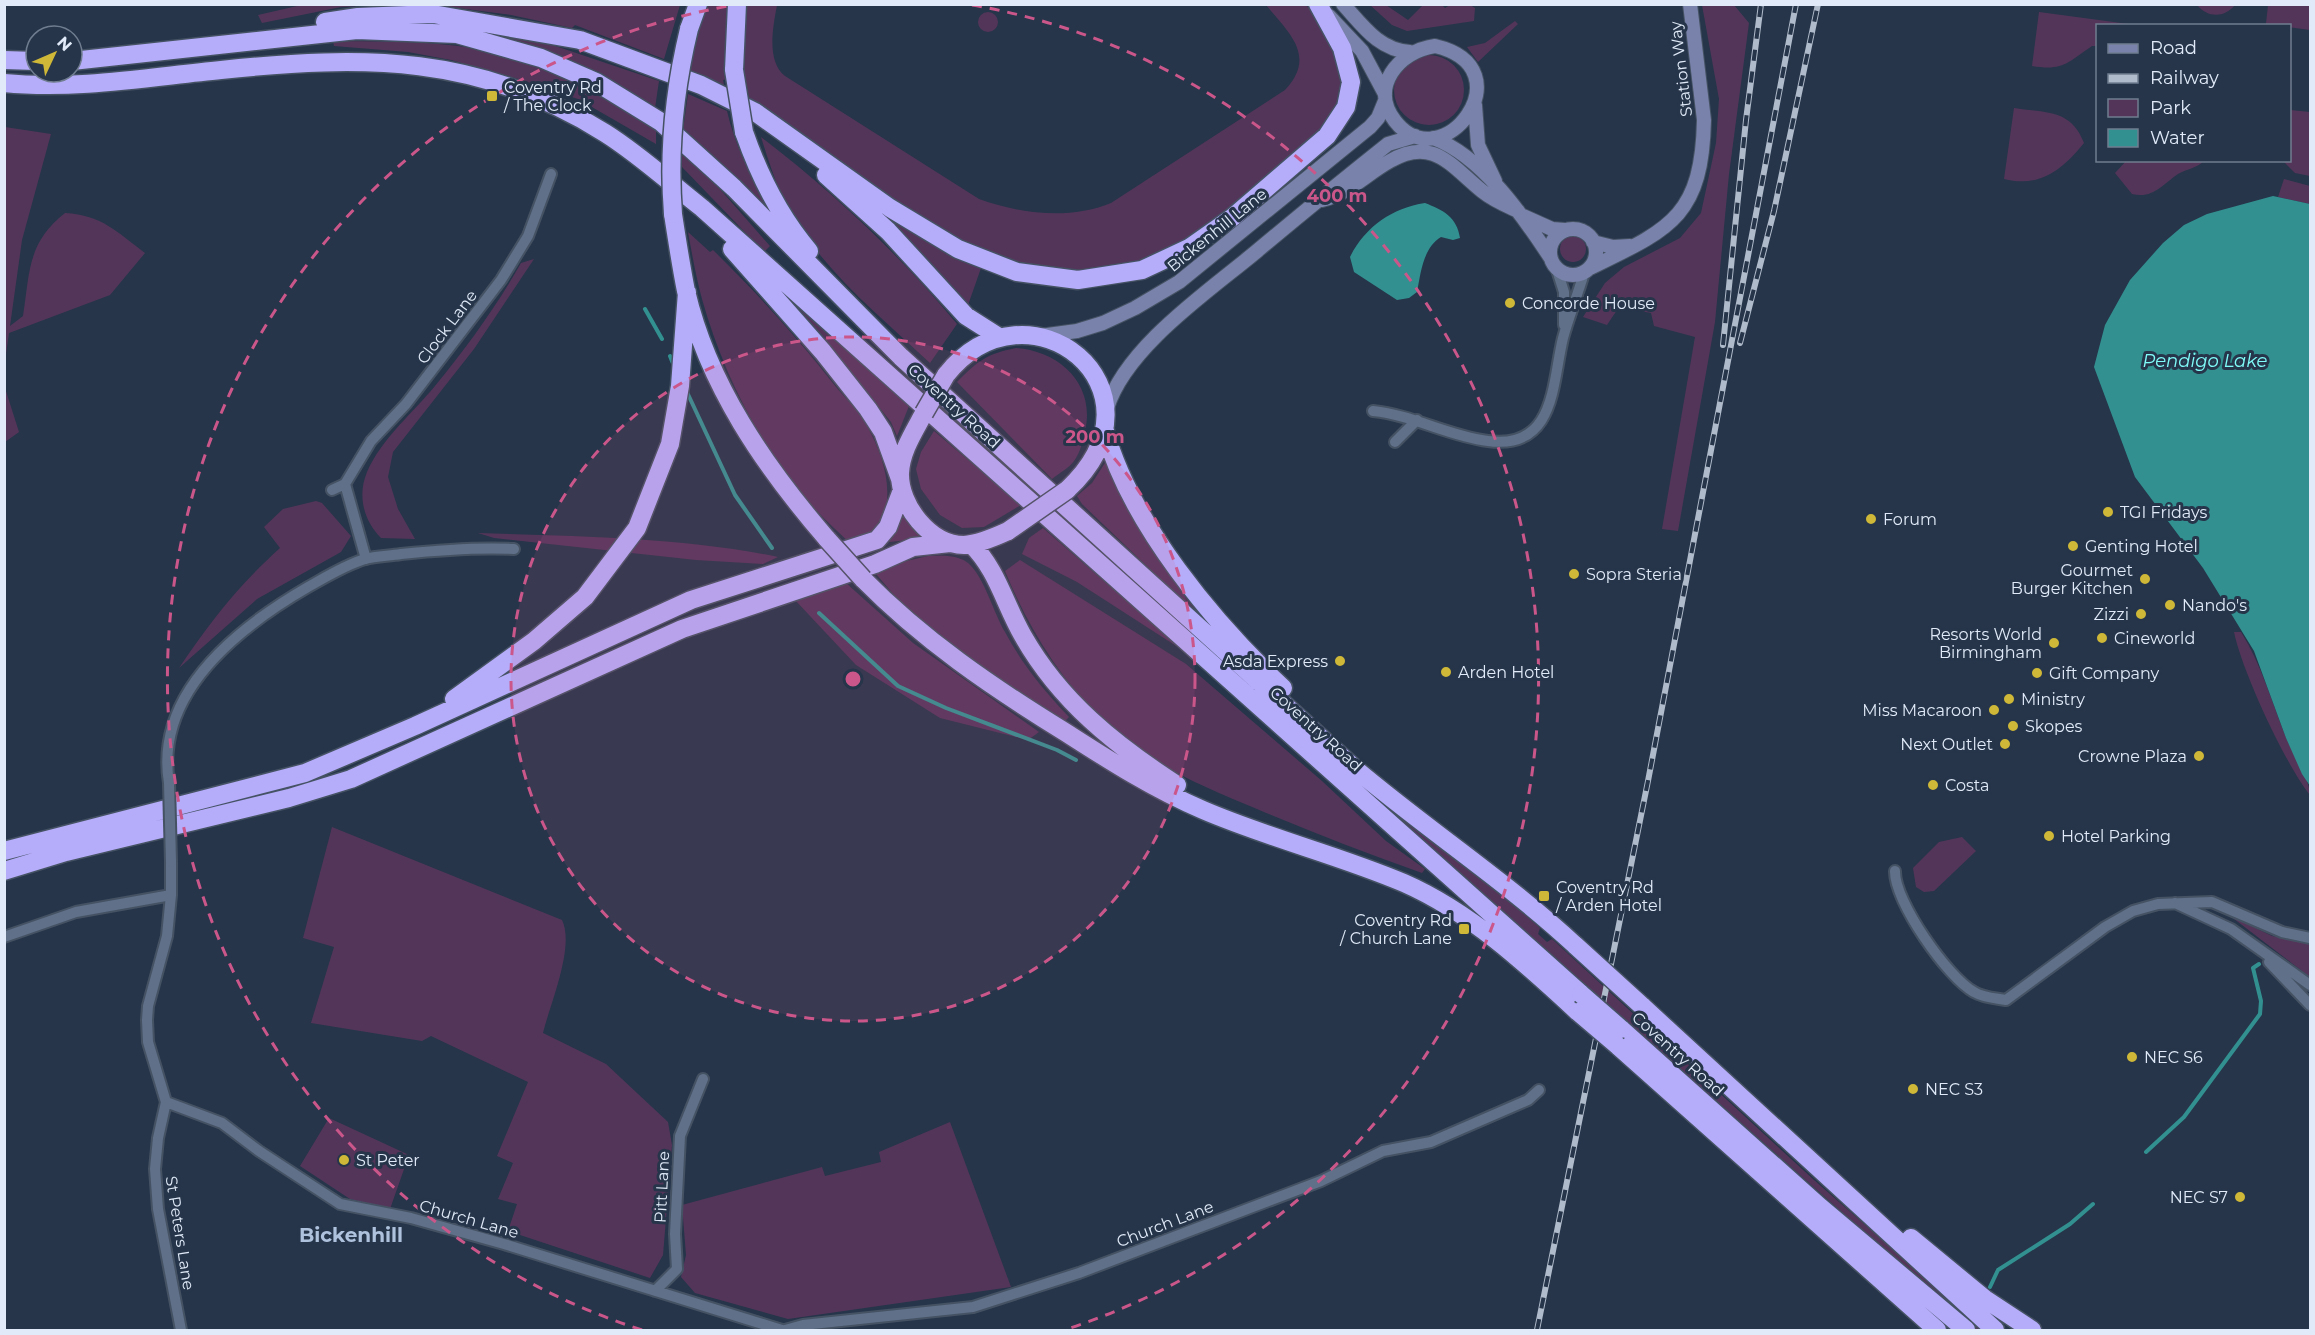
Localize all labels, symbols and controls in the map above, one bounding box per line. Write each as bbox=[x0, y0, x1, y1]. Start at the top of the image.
street label: Station Way bbox=[1666, 20, 1696, 118]
north arrow bbox=[24, 24, 84, 84]
legend bbox=[2096, 24, 2291, 162]
text: N bbox=[53, 33, 76, 55]
text: Road bbox=[2150, 37, 2197, 59]
text: Railway bbox=[2150, 67, 2219, 89]
place label: Coventry Rd / The Clock bbox=[503, 78, 602, 115]
marker: Coventry Rd / The Clock bbox=[485, 89, 499, 103]
text: Park bbox=[2150, 97, 2191, 119]
text: Water bbox=[2150, 127, 2205, 149]
street label: Bickenhill Lane bbox=[1164, 184, 1270, 276]
text: 400 m bbox=[1307, 185, 1367, 207]
street label: Clock Lane bbox=[413, 286, 481, 368]
place label: Concorde House bbox=[1522, 294, 1655, 313]
marker: Concorde House bbox=[1503, 296, 1517, 310]
water label: Pendigo Lake bbox=[2143, 350, 2268, 372]
street label: Coventry Road bbox=[904, 360, 1004, 452]
text: 200 m bbox=[1065, 426, 1125, 448]
place label: TGI Fridays bbox=[2120, 503, 2208, 522]
marker: TGI Fridays bbox=[2101, 505, 2115, 519]
place label: Forum bbox=[1883, 510, 1937, 529]
marker: Forum bbox=[1864, 512, 1878, 526]
place label: Genting Hotel bbox=[2085, 537, 2198, 556]
marker: Genting Hotel bbox=[2066, 539, 2080, 553]
place label: Gourmet Burger Kitchen bbox=[2011, 561, 2133, 598]
place label: Sopra Steria bbox=[1586, 565, 1682, 584]
marker: Sopra Steria bbox=[1567, 567, 1581, 581]
marker: Gourmet Burger Kitchen bbox=[2138, 572, 2152, 586]
place label: Nando's bbox=[2182, 596, 2247, 615]
marker: Nando's bbox=[2163, 598, 2177, 612]
place label: Zizzi bbox=[2094, 605, 2129, 624]
marker: Zizzi bbox=[2134, 607, 2148, 621]
place label: Resorts World Birmingham bbox=[1929, 625, 2042, 662]
place label: Cineworld bbox=[2114, 629, 2195, 648]
marker: Cineworld bbox=[2095, 631, 2109, 645]
marker: Resorts World Birmingham bbox=[2047, 636, 2061, 650]
place label: Asda Express bbox=[1223, 652, 1328, 671]
marker: Asda Express bbox=[1333, 654, 1347, 668]
place label: Arden Hotel bbox=[1458, 663, 1554, 682]
place label: Gift Company bbox=[2049, 664, 2160, 683]
marker: Arden Hotel bbox=[1439, 665, 1453, 679]
marker: Gift Company bbox=[2030, 666, 2044, 680]
centre of rings bbox=[843, 669, 863, 689]
street label: Coventry Road bbox=[1266, 683, 1366, 775]
place label: Ministry bbox=[2021, 690, 2085, 709]
marker: Ministry bbox=[2002, 692, 2016, 706]
place label: Miss Macaroon bbox=[1862, 701, 1982, 720]
marker: Miss Macaroon bbox=[1987, 703, 2001, 717]
place label: Skopes bbox=[2025, 717, 2083, 736]
marker: Skopes bbox=[2006, 719, 2020, 733]
place label: Next Outlet bbox=[1900, 735, 1993, 754]
marker: Next Outlet bbox=[1998, 737, 2012, 751]
place label: Crowne Plaza bbox=[2078, 747, 2187, 766]
marker: Crowne Plaza bbox=[2192, 749, 2206, 763]
place label: Costa bbox=[1945, 776, 1989, 795]
marker: Costa bbox=[1926, 778, 1940, 792]
place label: Hotel Parking bbox=[2061, 827, 2171, 846]
marker: Hotel Parking bbox=[2042, 829, 2056, 843]
place label: Coventry Rd / Arden Hotel bbox=[1555, 878, 1662, 915]
marker: Coventry Rd / Arden Hotel bbox=[1537, 889, 1551, 903]
place label: Coventry Rd / Church Lane bbox=[1339, 911, 1452, 948]
marker: Coventry Rd / Church Lane bbox=[1457, 922, 1471, 936]
street label: Coventry Road bbox=[1628, 1008, 1728, 1100]
place label: NEC S6 bbox=[2144, 1048, 2203, 1067]
marker: NEC S6 bbox=[2125, 1050, 2139, 1064]
place label: NEC S3 bbox=[1925, 1080, 1983, 1099]
marker: NEC S3 bbox=[1906, 1082, 1920, 1096]
place label: St Peter bbox=[356, 1151, 420, 1170]
street label: Pitt Lane bbox=[651, 1151, 673, 1223]
marker: St Peter bbox=[337, 1153, 351, 1167]
street label: St Peters Lane bbox=[162, 1175, 198, 1291]
place label: NEC S7 bbox=[2170, 1188, 2228, 1207]
marker: NEC S7 bbox=[2233, 1190, 2247, 1204]
street label: Church Lane bbox=[417, 1196, 521, 1242]
street label: Church Lane bbox=[1114, 1197, 1216, 1251]
district label: Bickenhill bbox=[299, 1223, 403, 1247]

